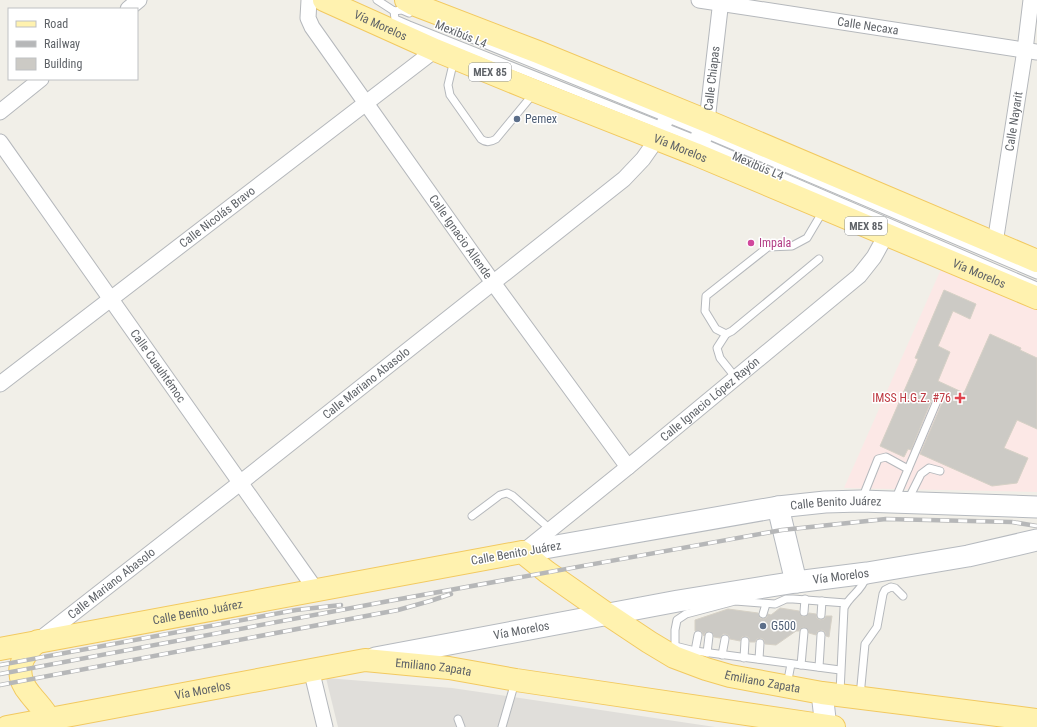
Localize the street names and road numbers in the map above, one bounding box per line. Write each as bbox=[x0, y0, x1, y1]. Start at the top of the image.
street label: Vía Morelos bbox=[352, 7, 409, 43]
street label: Calle Necaxa bbox=[836, 14, 900, 38]
street label: Mexibús L4 bbox=[433, 17, 489, 51]
street label: Calle Chiapas bbox=[701, 45, 723, 111]
road number: MEX 85 bbox=[469, 63, 511, 81]
street label: Calle Nayarit bbox=[1002, 90, 1026, 152]
street label: Vía Morelos bbox=[651, 131, 709, 165]
street label: Mexibús L4 bbox=[730, 149, 786, 183]
street label: Calle Nicolás Bravo bbox=[177, 184, 258, 251]
street label: Calle Ignacio Allende bbox=[426, 192, 495, 282]
road number: MEX 85 bbox=[845, 217, 887, 235]
street label: Vía Morelos bbox=[950, 256, 1008, 291]
street label: Calle Cuauhtémoc bbox=[127, 327, 189, 406]
street label: Calle Mariano Abasolo bbox=[320, 344, 412, 422]
street label: Calle Ignacio López Rayón bbox=[658, 354, 762, 444]
street label: Calle Benito Juárez bbox=[790, 494, 882, 513]
street label: Calle Benito Juárez bbox=[470, 538, 562, 568]
street label: Calle Mariano Abasolo bbox=[65, 545, 158, 622]
street label: Vía Morelos bbox=[812, 566, 870, 587]
street label: Calle Benito Juárez bbox=[151, 597, 244, 628]
street label: Vía Morelos bbox=[492, 618, 551, 643]
street label: Emiliano Zapata bbox=[395, 656, 473, 679]
street label: Emiliano Zapata bbox=[723, 668, 802, 696]
street label: Vía Morelos bbox=[173, 678, 232, 702]

